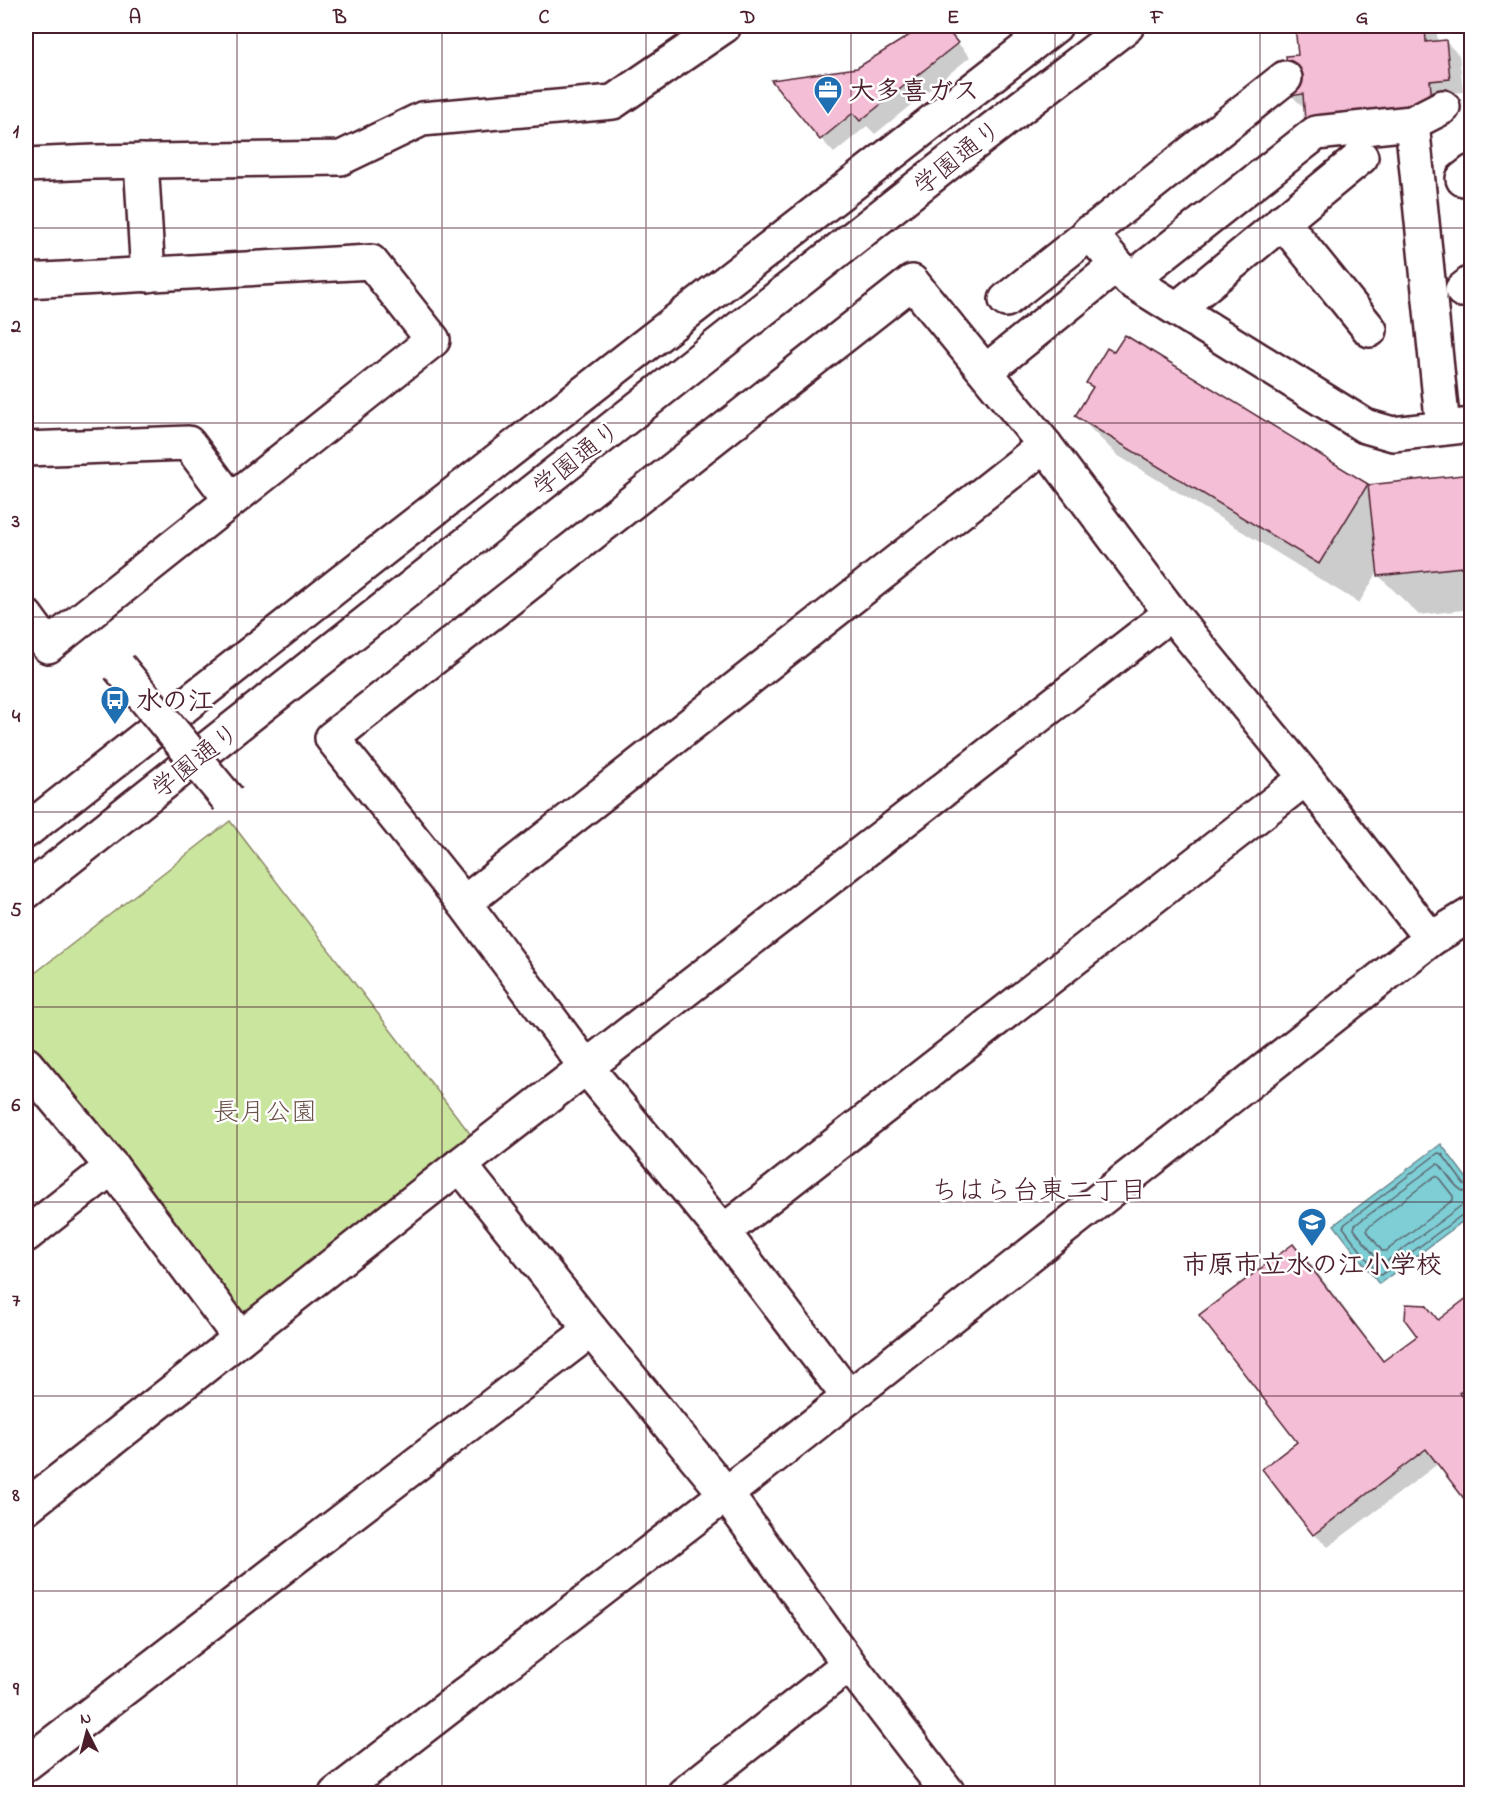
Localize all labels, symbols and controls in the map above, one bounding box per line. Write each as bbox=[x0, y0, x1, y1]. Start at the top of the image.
text: A bbox=[129, 4, 141, 33]
text: B bbox=[332, 4, 347, 33]
text: C bbox=[539, 4, 550, 33]
text: D bbox=[740, 4, 755, 33]
text: E bbox=[947, 4, 959, 33]
text: F bbox=[1150, 4, 1164, 33]
text: G bbox=[1356, 4, 1369, 33]
office icon: 大多喜ガス bbox=[812, 74, 844, 116]
place label: 大多喜ガス bbox=[849, 74, 980, 112]
street label: 学園通り bbox=[906, 112, 1012, 206]
text: 1 bbox=[13, 118, 20, 147]
text: 2 bbox=[10, 313, 21, 342]
street label: 学園通り bbox=[525, 413, 631, 507]
text: 3 bbox=[11, 508, 20, 537]
bus stop icon: 水の江 bbox=[99, 684, 131, 726]
place label: 水の江 bbox=[136, 684, 214, 722]
text: 4 bbox=[12, 703, 21, 732]
street label: 学園通り bbox=[144, 715, 250, 809]
text: 5 bbox=[10, 897, 22, 926]
text: 6 bbox=[12, 1092, 21, 1121]
park label: 長月公園 bbox=[213, 1095, 317, 1133]
district label: ちはら台東二丁目 bbox=[931, 1173, 1147, 1212]
school or university icon: 市原市立水の江小学校 bbox=[1296, 1206, 1328, 1248]
place label: 市原市立水の江小学校 bbox=[1182, 1248, 1442, 1286]
text: 7 bbox=[12, 1287, 21, 1316]
text: 8 bbox=[11, 1482, 20, 1511]
text: 9 bbox=[12, 1676, 20, 1705]
north arrow bbox=[57, 1702, 117, 1762]
text: N bbox=[79, 1707, 92, 1732]

